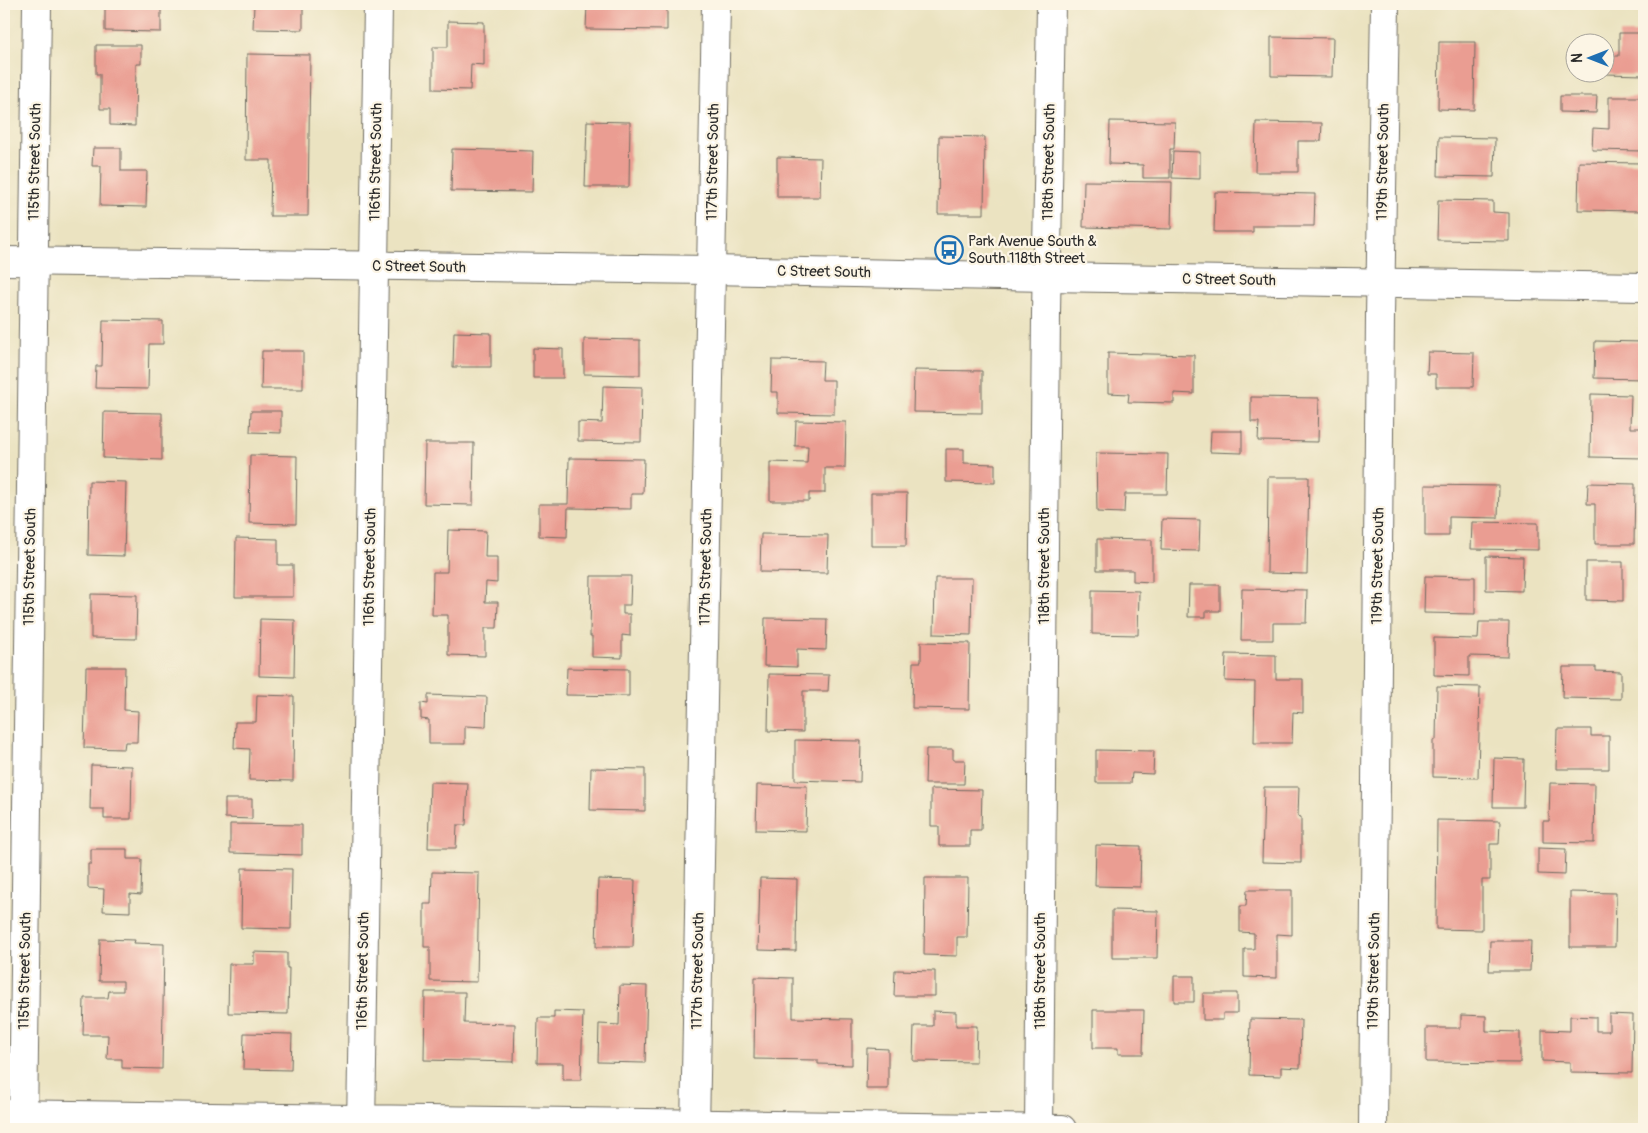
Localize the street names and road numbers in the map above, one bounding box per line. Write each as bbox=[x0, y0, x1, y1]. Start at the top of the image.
street label: 115th Street South bbox=[24, 103, 46, 221]
street label: 116th Street South bbox=[365, 103, 387, 221]
street label: 117th Street South bbox=[702, 103, 724, 221]
street label: 118th Street South bbox=[1038, 103, 1060, 221]
street label: 119th Street South bbox=[1372, 103, 1394, 221]
street label: C Street South bbox=[372, 257, 466, 277]
street label: C Street South bbox=[777, 262, 871, 282]
street label: C Street South bbox=[1182, 270, 1276, 290]
street label: 119th Street South bbox=[1367, 507, 1389, 625]
street label: 115th Street South bbox=[19, 508, 41, 626]
street label: 116th Street South bbox=[359, 508, 381, 626]
street label: 117th Street South bbox=[695, 508, 717, 626]
street label: 118th Street South bbox=[1035, 508, 1054, 625]
street label: 115th Street South bbox=[14, 912, 36, 1030]
street label: 116th Street South bbox=[352, 912, 374, 1030]
street label: 117th Street South bbox=[687, 912, 709, 1030]
street label: 119th Street South bbox=[1363, 912, 1385, 1030]
street label: 118th Street South bbox=[1031, 913, 1050, 1030]

